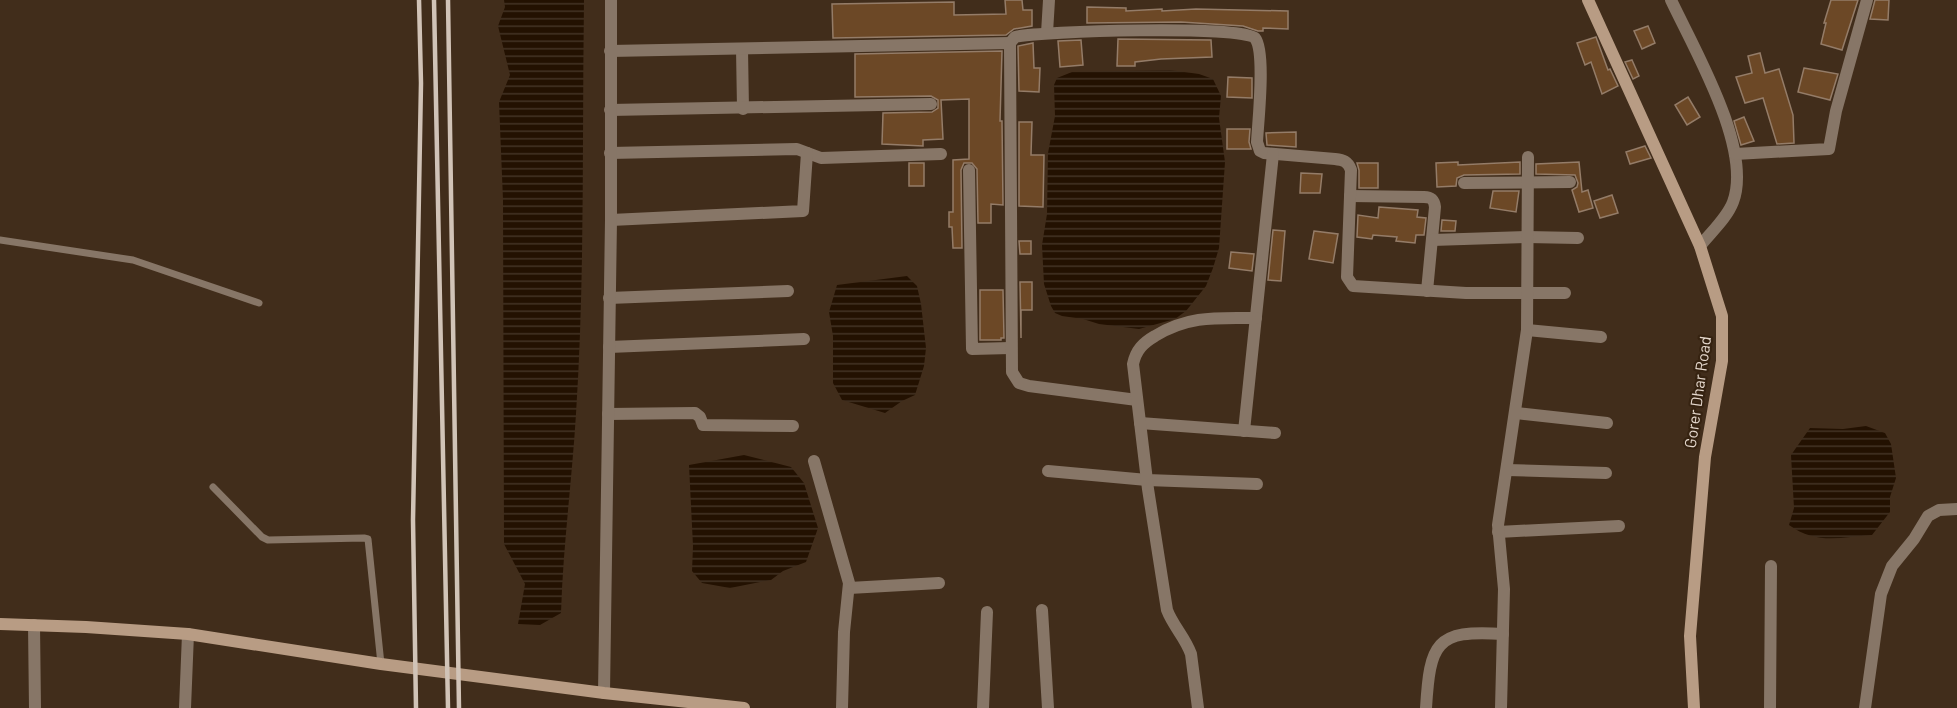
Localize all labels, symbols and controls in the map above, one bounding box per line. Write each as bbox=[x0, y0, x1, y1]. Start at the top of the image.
street label: Gorer Dhar Road bbox=[1680, 335, 1714, 449]

